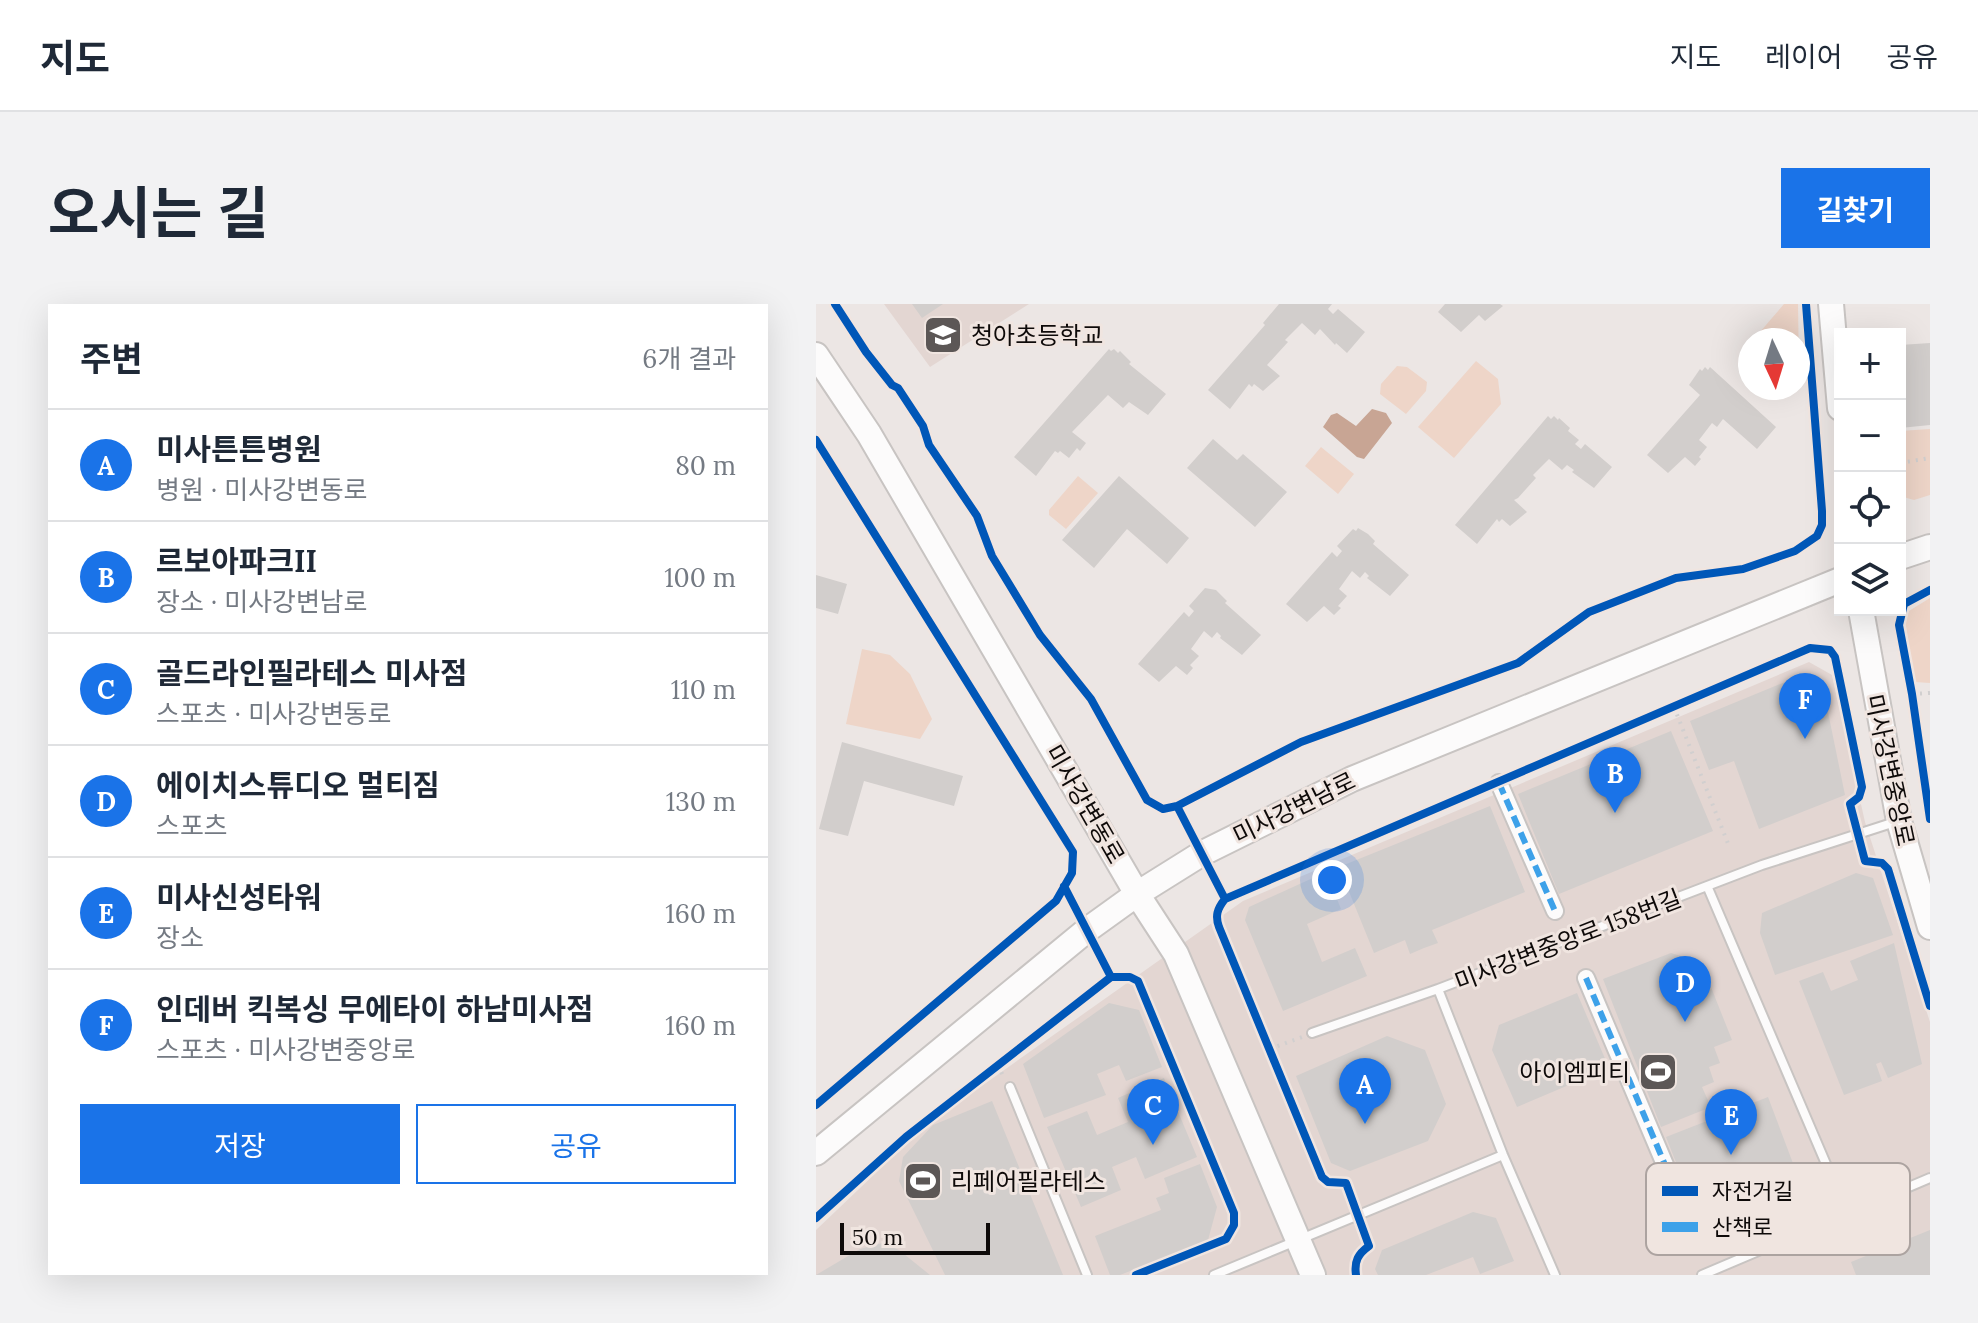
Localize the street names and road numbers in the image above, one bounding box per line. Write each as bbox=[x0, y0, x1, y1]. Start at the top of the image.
street label: 미사강변중앙로 bbox=[1859, 691, 1921, 849]
street label: 미사강변동로 bbox=[1038, 739, 1132, 869]
street label: 미사강변남로 bbox=[1228, 765, 1360, 851]
street label: 미사강변중앙로 158번길 bbox=[1450, 882, 1686, 998]

